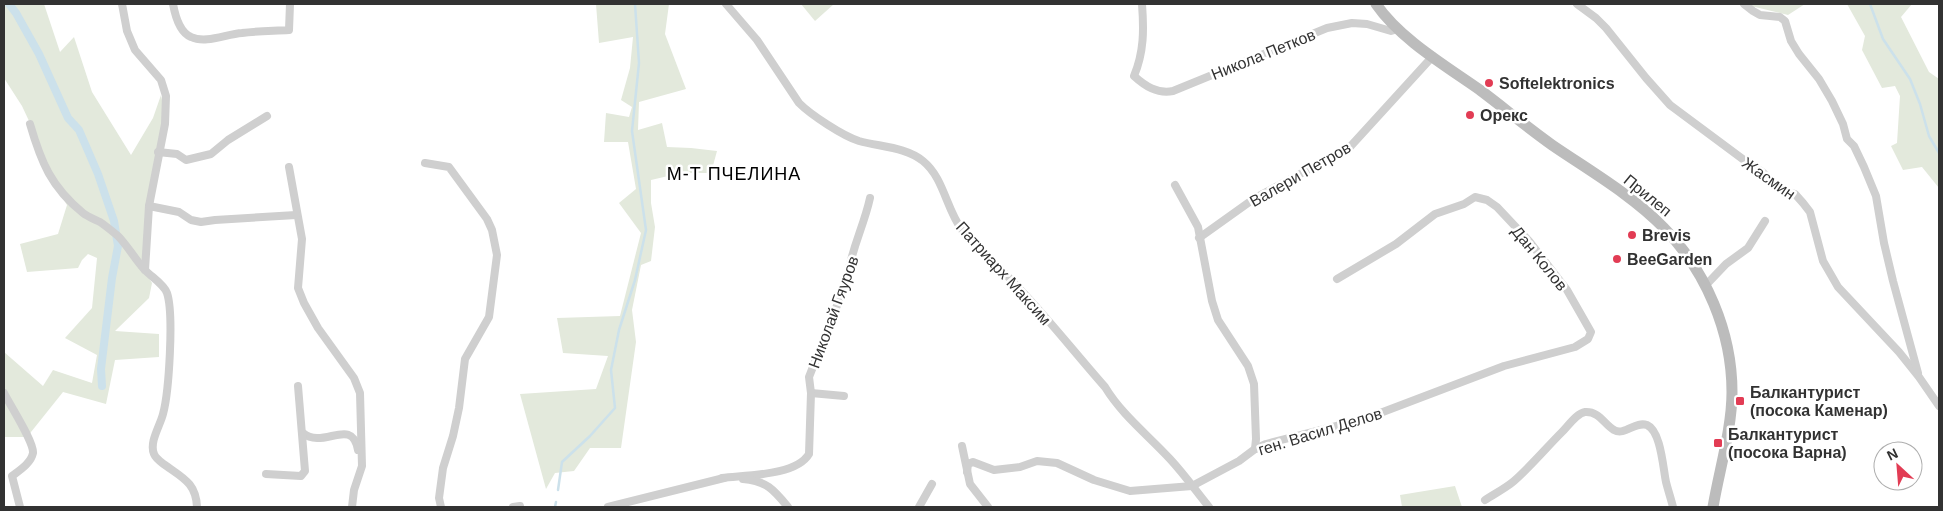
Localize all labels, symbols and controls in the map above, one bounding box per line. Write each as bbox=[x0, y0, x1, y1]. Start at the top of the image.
street label: Никола Петков bbox=[1209, 26, 1318, 83]
place label: Softelektronics bbox=[1499, 75, 1615, 92]
marker: Softelektronics bbox=[1483, 77, 1495, 89]
place label: Орекс bbox=[1480, 107, 1528, 124]
marker: Орекс bbox=[1464, 109, 1476, 121]
street label: Валери Петров bbox=[1247, 139, 1354, 210]
street label: Жасмин bbox=[1739, 154, 1798, 203]
district label: М-Т ПЧЕЛИНА bbox=[667, 164, 801, 184]
street label: Прилеп bbox=[1620, 171, 1675, 220]
street label: Патриарх Максим bbox=[953, 218, 1054, 328]
street label: Дан Колов bbox=[1509, 223, 1571, 294]
place label: Brevis bbox=[1642, 227, 1691, 244]
marker: Brevis bbox=[1626, 229, 1638, 241]
place label: BeeGarden bbox=[1627, 251, 1712, 268]
marker: BeeGarden bbox=[1611, 253, 1623, 265]
street label: Николай Гяуров bbox=[805, 254, 862, 371]
place label: Балкантурист (посока Каменар) bbox=[1750, 384, 1888, 419]
marker: Балкантурист (посока Каменар) bbox=[1734, 395, 1746, 407]
street label: ген. Васил Делов bbox=[1256, 405, 1384, 458]
place label: Балкантурист (посока Варна) bbox=[1728, 426, 1847, 461]
marker: Балкантурист (посока Варна) bbox=[1712, 437, 1724, 449]
north arrow bbox=[1873, 441, 1923, 491]
text: N bbox=[1884, 445, 1900, 464]

